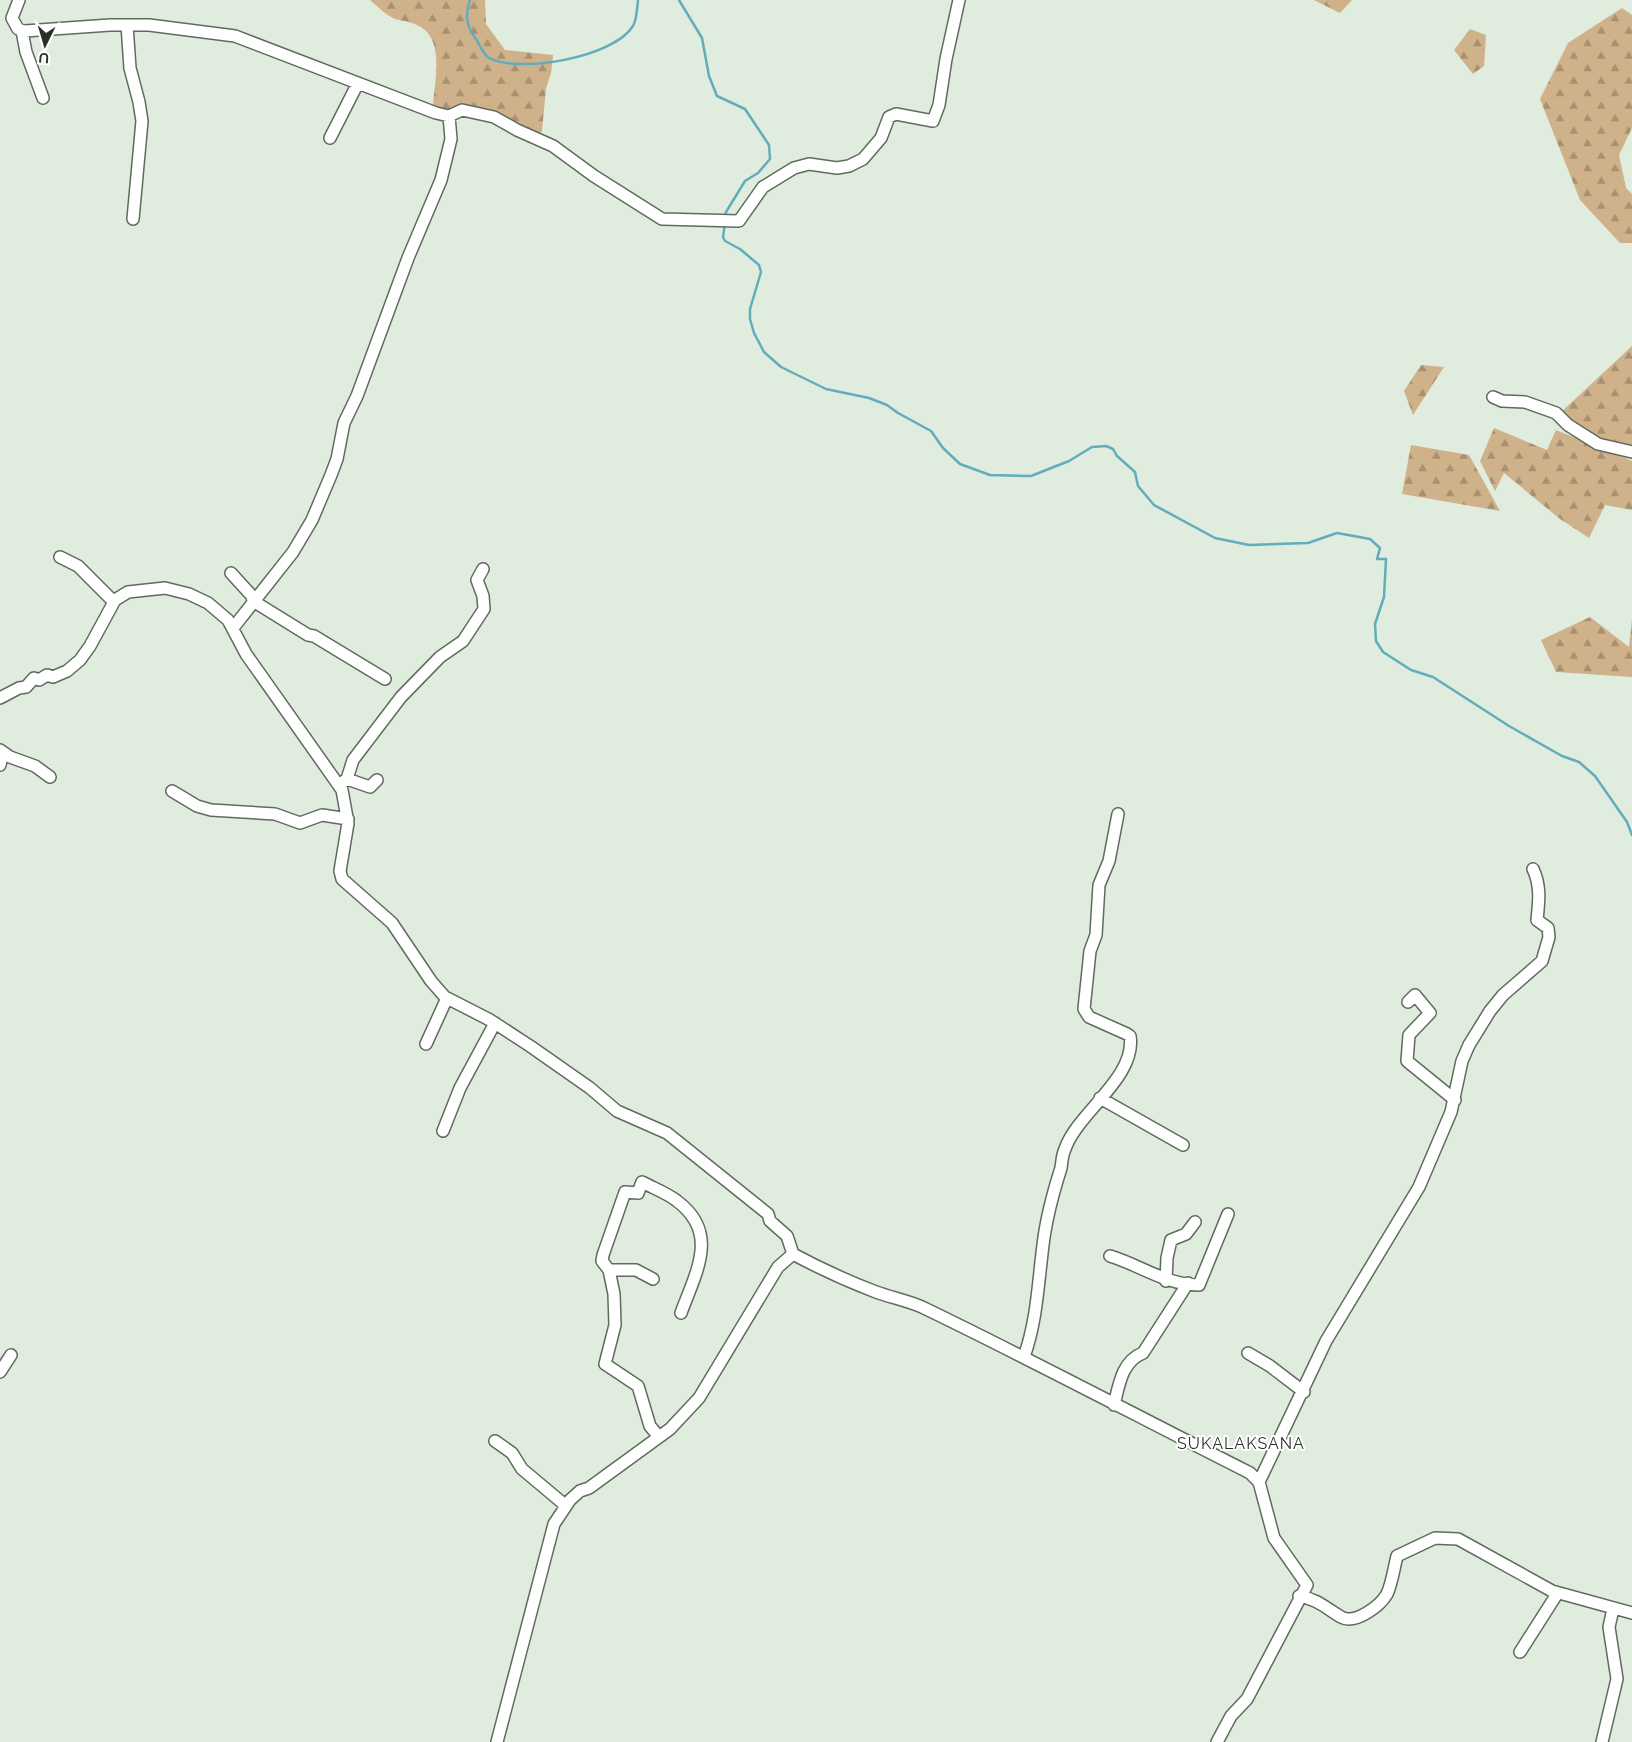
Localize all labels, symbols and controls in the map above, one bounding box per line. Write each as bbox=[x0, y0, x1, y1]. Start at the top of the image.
north arrow bbox=[20, 20, 70, 70]
text: U bbox=[38, 50, 50, 66]
district label: SUKALAKSANA bbox=[1177, 1434, 1305, 1453]

